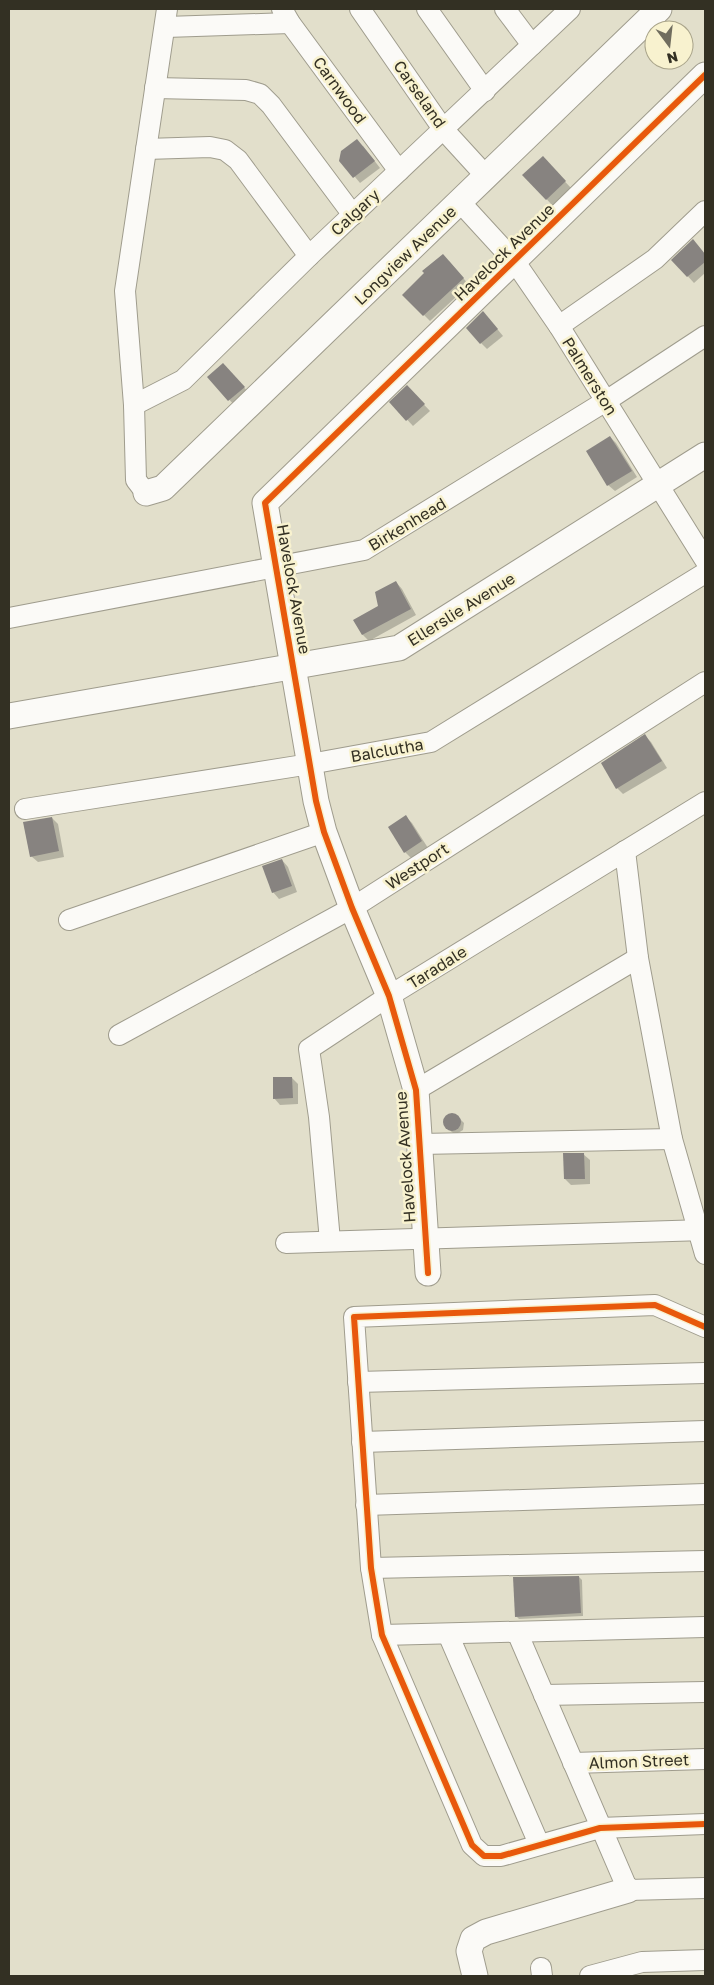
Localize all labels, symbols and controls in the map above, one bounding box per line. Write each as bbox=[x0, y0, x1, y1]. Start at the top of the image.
north arrow bbox=[644, 20, 694, 70]
text: N bbox=[665, 48, 680, 68]
street label: Carnwood bbox=[309, 53, 371, 127]
street label: Carseland bbox=[390, 56, 450, 132]
street label: Calgary bbox=[326, 184, 384, 240]
street label: Havelock Avenue bbox=[450, 199, 558, 305]
street label: Longview Avenue bbox=[350, 201, 460, 309]
street label: Palmerston bbox=[558, 333, 622, 419]
street label: Birkenhead bbox=[365, 493, 449, 555]
street label: Havelock Avenue bbox=[273, 522, 315, 656]
street label: Ellerslie Avenue bbox=[404, 568, 518, 650]
street label: Balclutha bbox=[349, 734, 425, 766]
street label: Westport bbox=[382, 838, 452, 894]
street label: Taradale bbox=[404, 941, 470, 993]
street label: Havelock Avenue bbox=[390, 1091, 420, 1223]
street label: Almon Street bbox=[588, 1749, 690, 1773]

